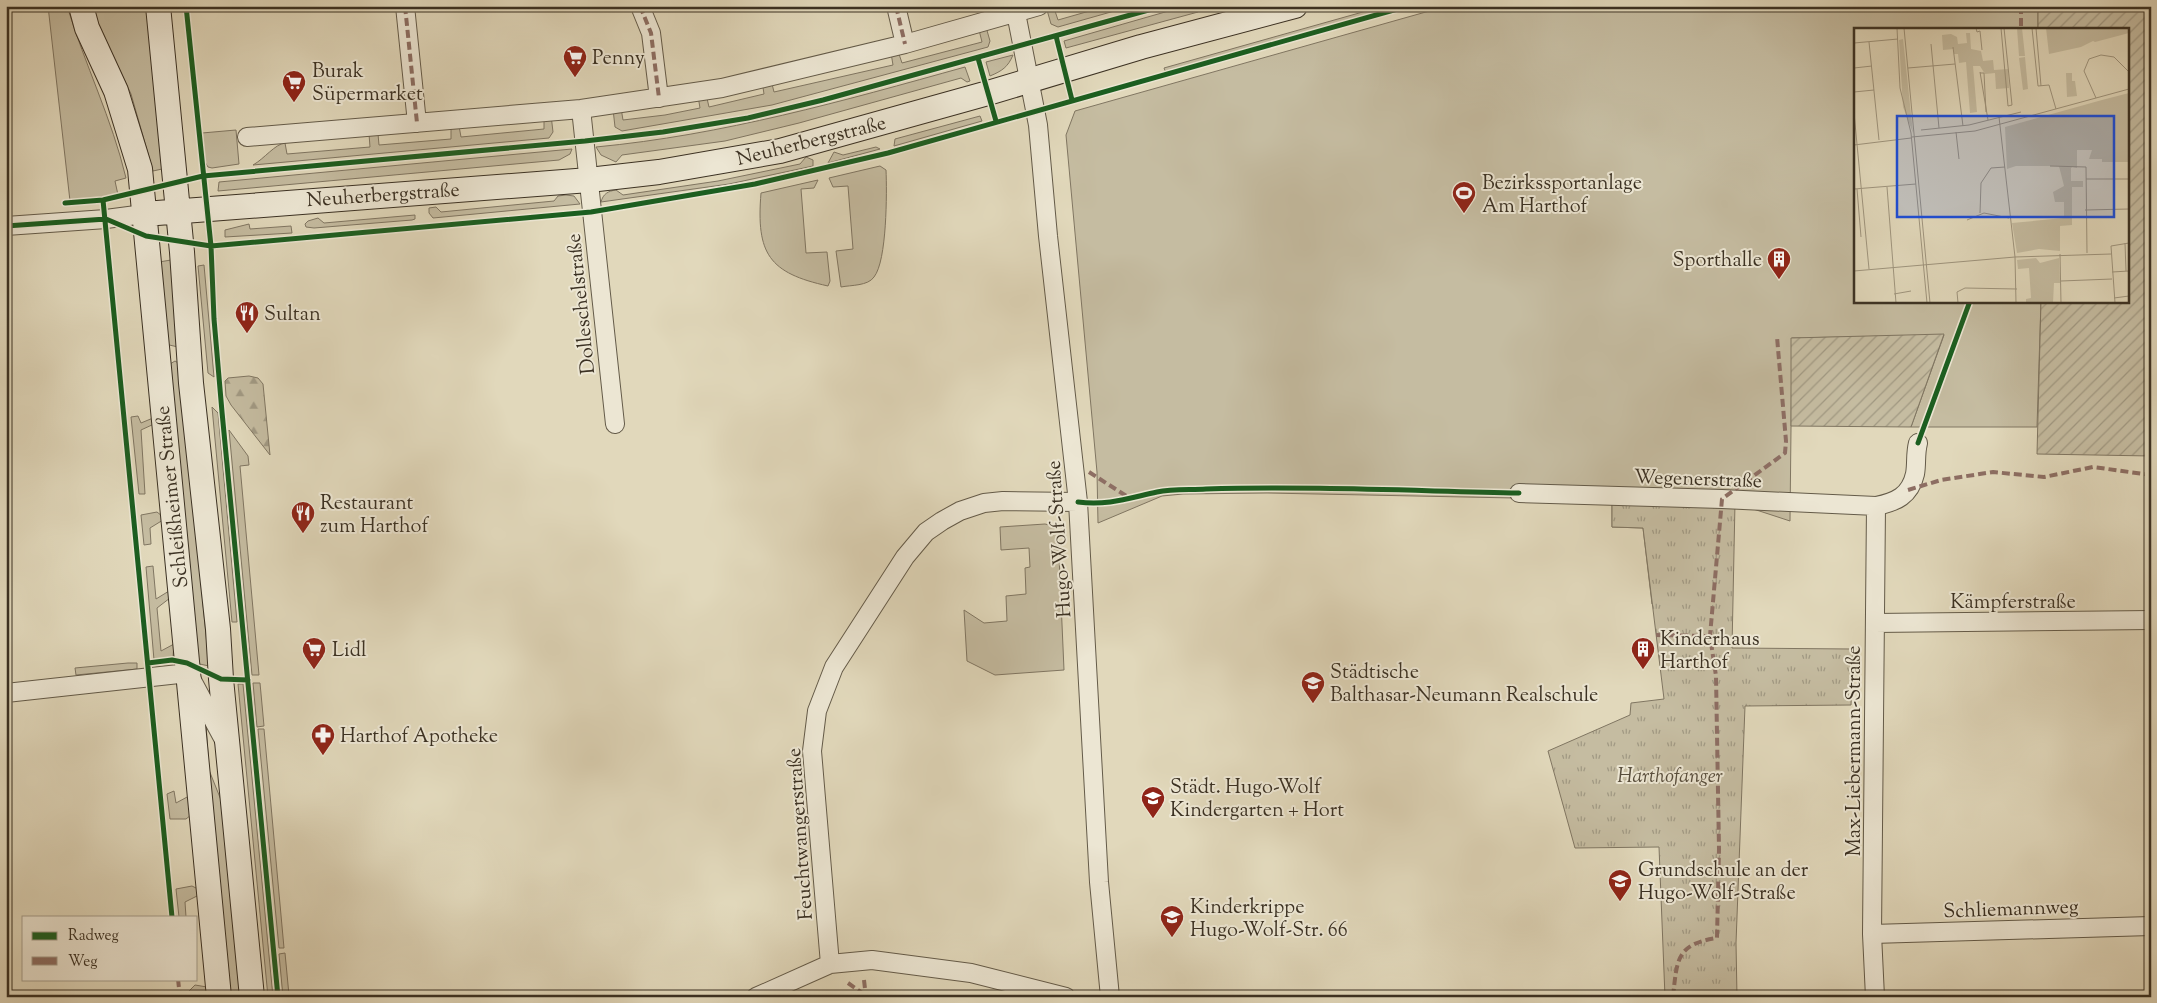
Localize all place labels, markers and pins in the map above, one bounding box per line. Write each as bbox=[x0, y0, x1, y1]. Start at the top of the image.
supermarket icon: Penny bbox=[562, 44, 588, 78]
place label: Penny bbox=[592, 45, 645, 74]
place label: Burak Süpermarket bbox=[312, 58, 423, 110]
supermarket icon: Burak Süpermarket bbox=[281, 69, 307, 103]
place label: Bezirkssportanlage Am Harthof bbox=[1482, 170, 1642, 222]
sports icon: Bezirkssportanlage Am Harthof bbox=[1451, 180, 1477, 214]
building icon: Sporthalle bbox=[1766, 246, 1792, 280]
place label: Sporthalle bbox=[1672, 247, 1762, 276]
restaurant icon: Sultan bbox=[234, 300, 260, 334]
place label: Sultan bbox=[264, 301, 321, 330]
place label: Restaurant zum Harthof bbox=[320, 490, 429, 542]
restaurant icon: Restaurant zum Harthof bbox=[290, 500, 316, 534]
place label: Kinderhaus Harthof bbox=[1660, 626, 1760, 678]
supermarket icon: Lidl bbox=[301, 636, 327, 670]
building icon: Kinderhaus Harthof bbox=[1630, 636, 1656, 670]
place label: Lidl bbox=[332, 637, 367, 666]
place label: Städtische Balthasar-Neumann Realschule bbox=[1330, 659, 1598, 711]
school or university icon: Städtische Balthasar-Neumann Realschule bbox=[1300, 670, 1326, 704]
pharmacy icon: Harthof Apotheke bbox=[310, 722, 336, 756]
place label: Harthof Apotheke bbox=[340, 723, 498, 752]
place label: Städt. Hugo-Wolf Kindergarten + Hort bbox=[1170, 774, 1344, 826]
school or university icon: Städt. Hugo-Wolf Kindergarten + Hort bbox=[1140, 785, 1166, 819]
place label: Grundschule an der Hugo-Wolf-Straße bbox=[1638, 857, 1809, 909]
school or university icon: Grundschule an der Hugo-Wolf-Straße bbox=[1607, 868, 1633, 902]
place label: Kinderkrippe Hugo-Wolf-Str. 66 bbox=[1190, 894, 1348, 946]
school or university icon: Kinderkrippe Hugo-Wolf-Str. 66 bbox=[1159, 904, 1185, 938]

